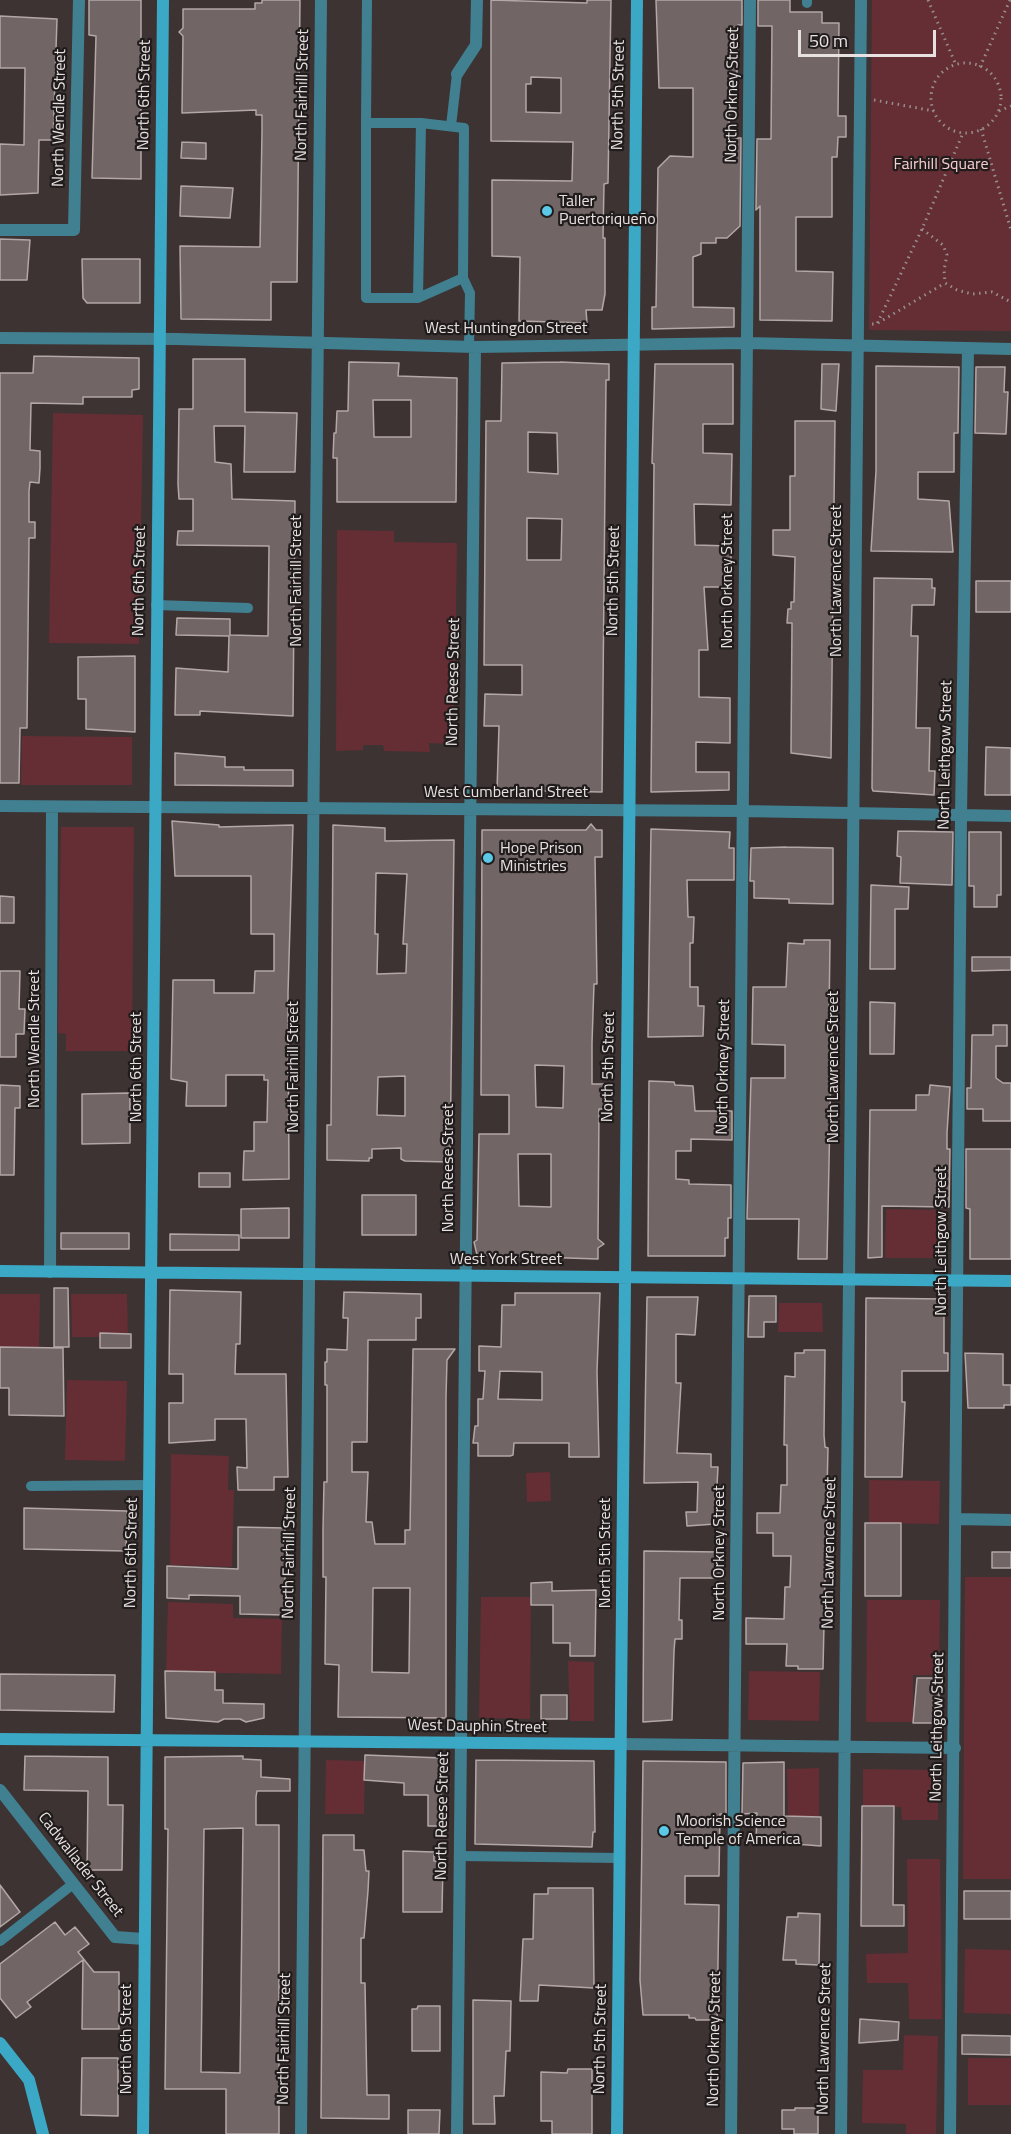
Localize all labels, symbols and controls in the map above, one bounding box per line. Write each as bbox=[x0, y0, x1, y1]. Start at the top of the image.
scale bar bbox=[801, 18, 939, 56]
street label: North Orkney Street bbox=[722, 27, 744, 163]
text: 50 m bbox=[809, 27, 848, 54]
street label: North Fairhill Street bbox=[292, 29, 314, 161]
street label: North 6th Street bbox=[134, 40, 156, 150]
street label: North 5th Street bbox=[608, 40, 630, 150]
street label: North Wendle Street bbox=[49, 49, 71, 187]
park label: Fairhill Square bbox=[893, 155, 989, 175]
place label: Taller Puertoriqueño bbox=[559, 192, 656, 230]
marker: Taller Puertoriqueño bbox=[540, 204, 554, 218]
street label: West Huntingdon Street bbox=[425, 319, 587, 339]
street label: North Lawrence Street bbox=[827, 505, 847, 657]
street label: North Orkney Street bbox=[718, 513, 738, 649]
street label: North Fairhill Street bbox=[287, 515, 307, 647]
street label: North 6th Street bbox=[129, 526, 151, 636]
street label: North 5th Street bbox=[603, 526, 625, 636]
street label: North Reese Street bbox=[443, 618, 465, 746]
street label: North Leithgow Street bbox=[935, 680, 957, 830]
street label: West Cumberland Street bbox=[424, 783, 588, 803]
place label: Hope Prison Ministries bbox=[500, 839, 582, 877]
marker: Hope Prison Ministries bbox=[481, 851, 495, 865]
street label: North Wendle Street bbox=[25, 970, 45, 1108]
street label: North Lawrence Street bbox=[824, 991, 844, 1143]
street label: North Orkney Street bbox=[713, 999, 735, 1135]
street label: North Fairhill Street bbox=[284, 1001, 304, 1133]
street label: North 6th Street bbox=[127, 1012, 147, 1122]
street label: North 5th Street bbox=[598, 1012, 620, 1122]
street label: North Reese Street bbox=[439, 1104, 459, 1232]
street label: North Leithgow Street bbox=[932, 1166, 952, 1316]
street label: West York Street bbox=[450, 1250, 562, 1270]
street label: North Lawrence Street bbox=[819, 1477, 841, 1629]
street label: North Orkney Street bbox=[710, 1485, 730, 1621]
street label: North Fairhill Street bbox=[279, 1487, 301, 1619]
street label: North 6th Street bbox=[121, 1498, 143, 1608]
street label: North 5th Street bbox=[596, 1498, 616, 1608]
street label: North Leithgow Street bbox=[927, 1652, 949, 1802]
street label: West Dauphin Street bbox=[407, 1716, 547, 1738]
street label: North Reese Street bbox=[432, 1752, 454, 1880]
street label: Cadwallader Street bbox=[33, 1809, 127, 1921]
place label: Moorish Science Temple of America bbox=[676, 1812, 800, 1850]
marker: Moorish Science Temple of America bbox=[657, 1824, 671, 1838]
street label: North Lawrence Street bbox=[814, 1963, 836, 2115]
street label: North Orkney Street bbox=[704, 1971, 726, 2107]
street label: North Fairhill Street bbox=[274, 1973, 296, 2105]
street label: North 6th Street bbox=[117, 1984, 137, 2094]
street label: North 5th Street bbox=[590, 1984, 612, 2094]

